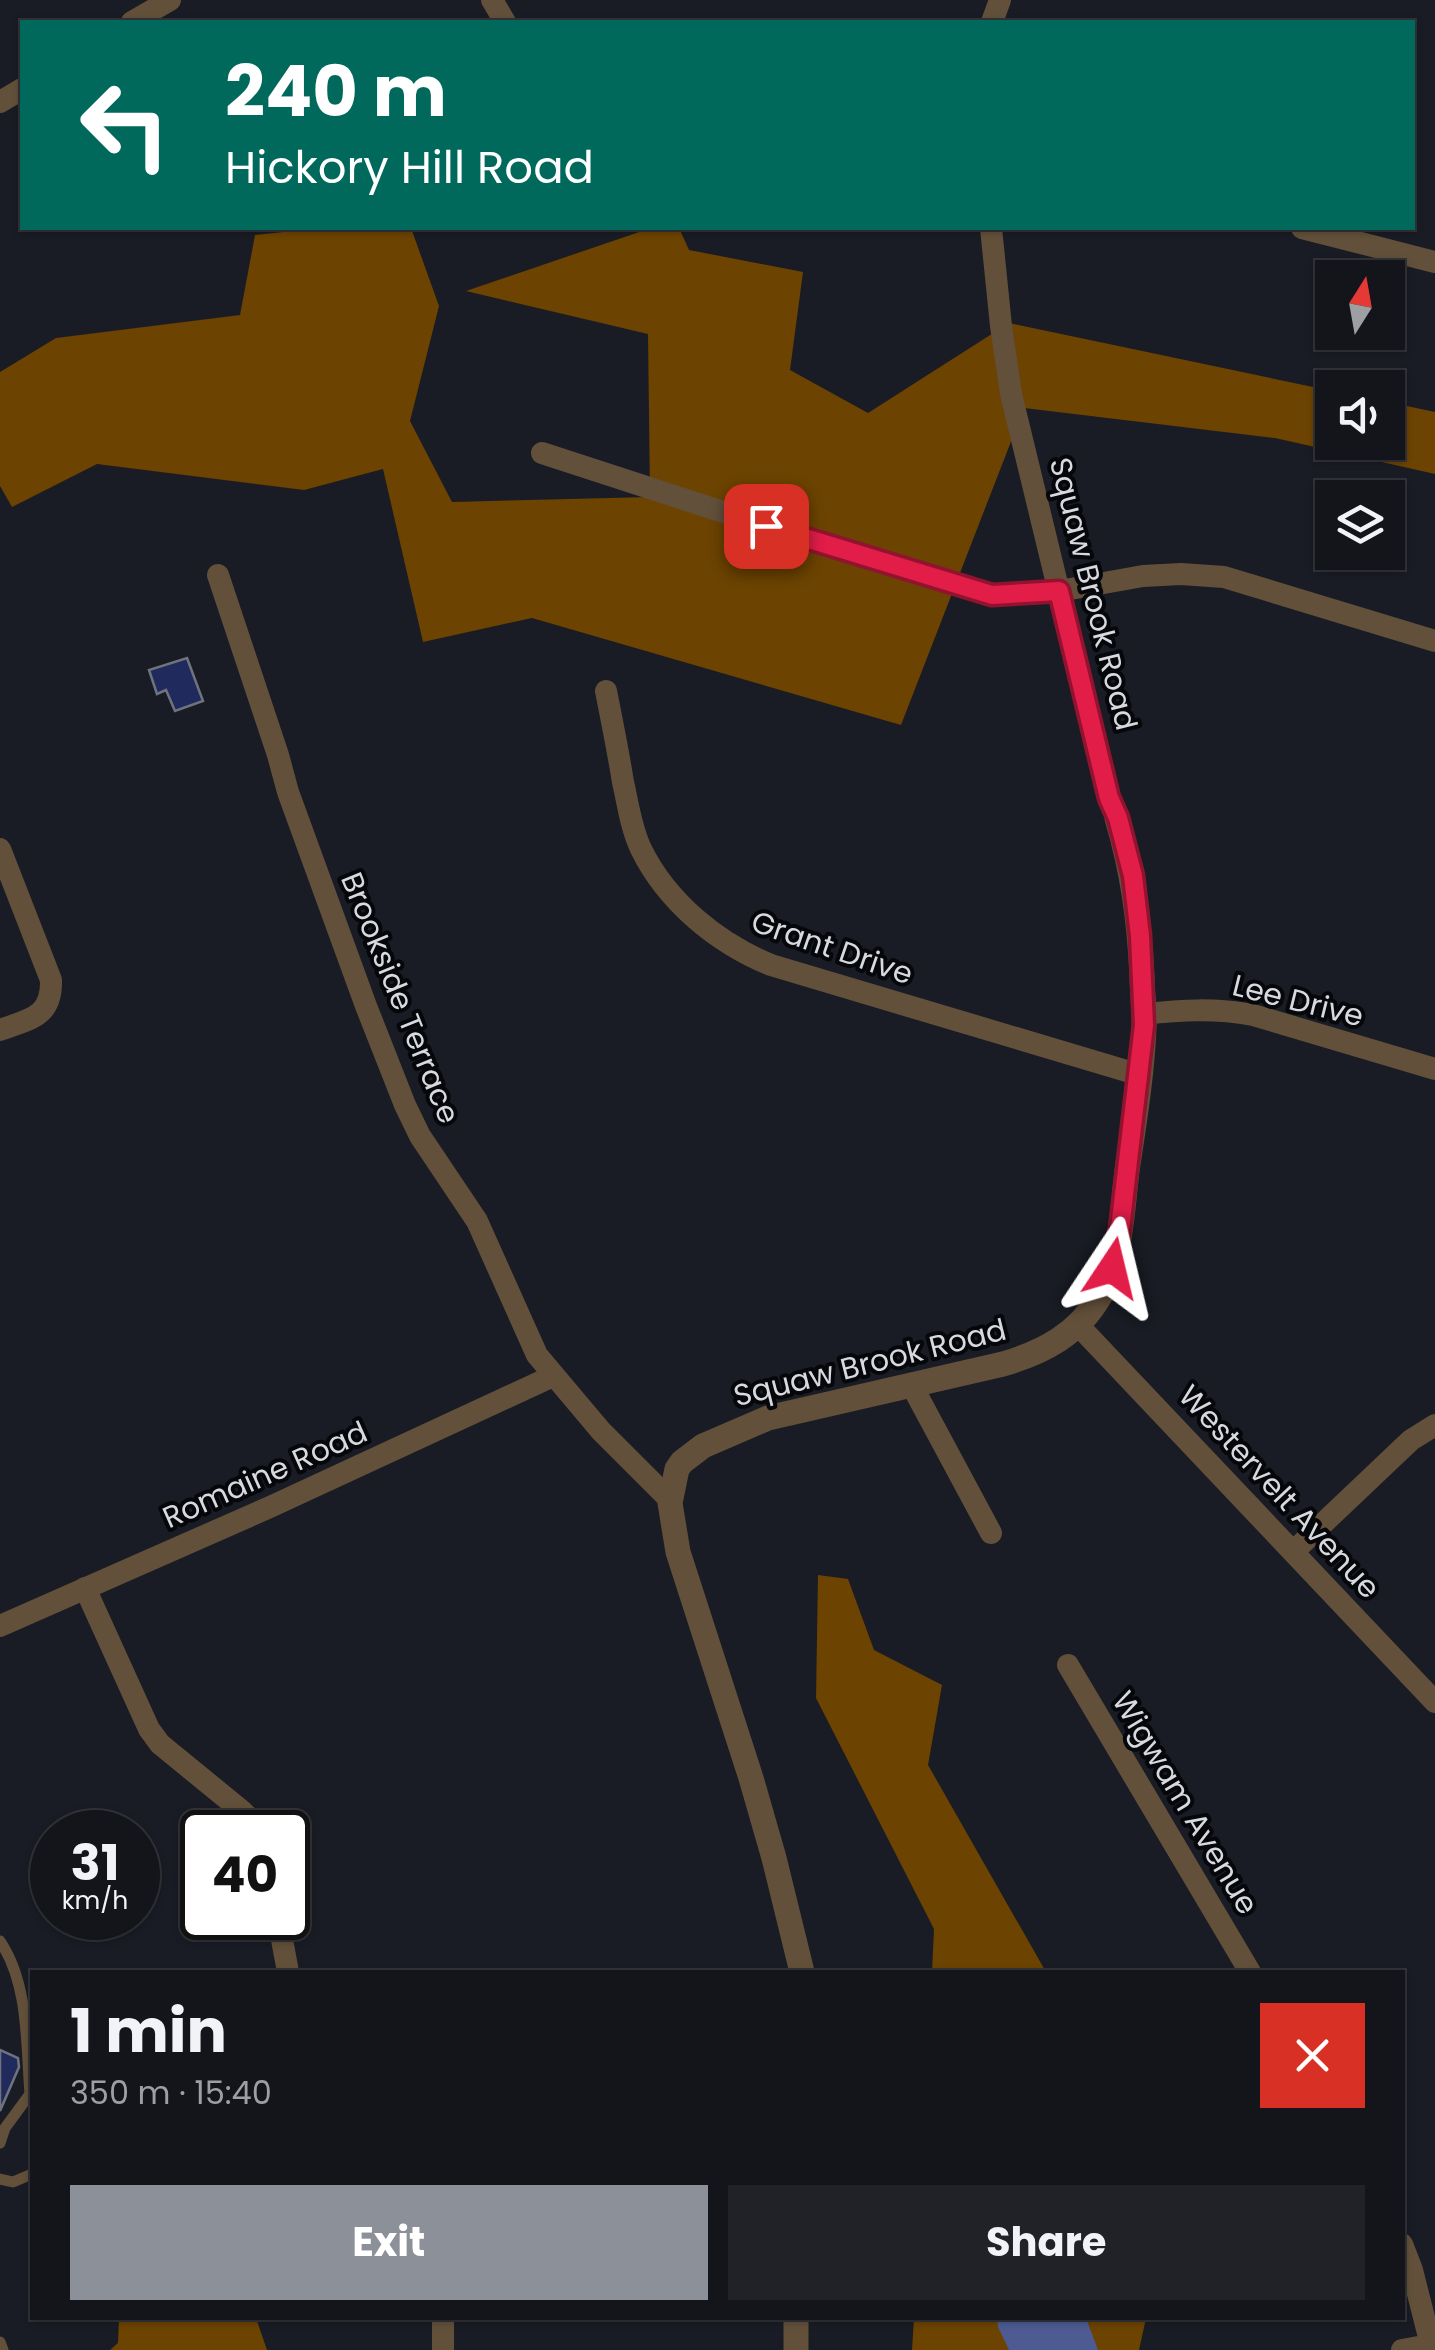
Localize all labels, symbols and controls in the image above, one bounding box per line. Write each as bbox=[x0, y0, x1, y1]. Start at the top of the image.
text: 240 m bbox=[225, 42, 447, 141]
icon: left bbox=[60, 60, 190, 190]
text: Hickory Hill Road bbox=[225, 136, 594, 199]
north arrow bbox=[1315, 260, 1405, 350]
map controls bbox=[1315, 260, 1405, 570]
button: sound bbox=[1315, 370, 1405, 460]
street label: Squaw Brook Road bbox=[1039, 453, 1148, 735]
button: layers bbox=[1315, 480, 1405, 570]
pin bbox=[724, 484, 809, 569]
icon: arrive bbox=[739, 499, 794, 554]
street label: Brookside Terrace bbox=[330, 866, 471, 1130]
street label: Grant Drive bbox=[746, 900, 919, 995]
street label: Lee Drive bbox=[1228, 964, 1368, 1038]
position arrow bbox=[1060, 1216, 1164, 1320]
street label: Squaw Brook Road bbox=[729, 1308, 1011, 1417]
street label: Westervelt Avenue bbox=[1169, 1375, 1390, 1608]
street label: Romaine Road bbox=[156, 1410, 374, 1539]
street label: Wigwam Avenue bbox=[1102, 1683, 1269, 1922]
speed limit sign: 40 bbox=[180, 1810, 310, 1940]
text: 31 bbox=[70, 1827, 120, 1898]
text: km/h bbox=[62, 1883, 128, 1918]
text: 1 min bbox=[70, 1989, 227, 2073]
button: close bbox=[1260, 2003, 1365, 2108]
text: 350 m · 15:40 bbox=[70, 2070, 272, 2115]
button: Exit bbox=[70, 2185, 708, 2300]
button: Share bbox=[728, 2185, 1365, 2300]

